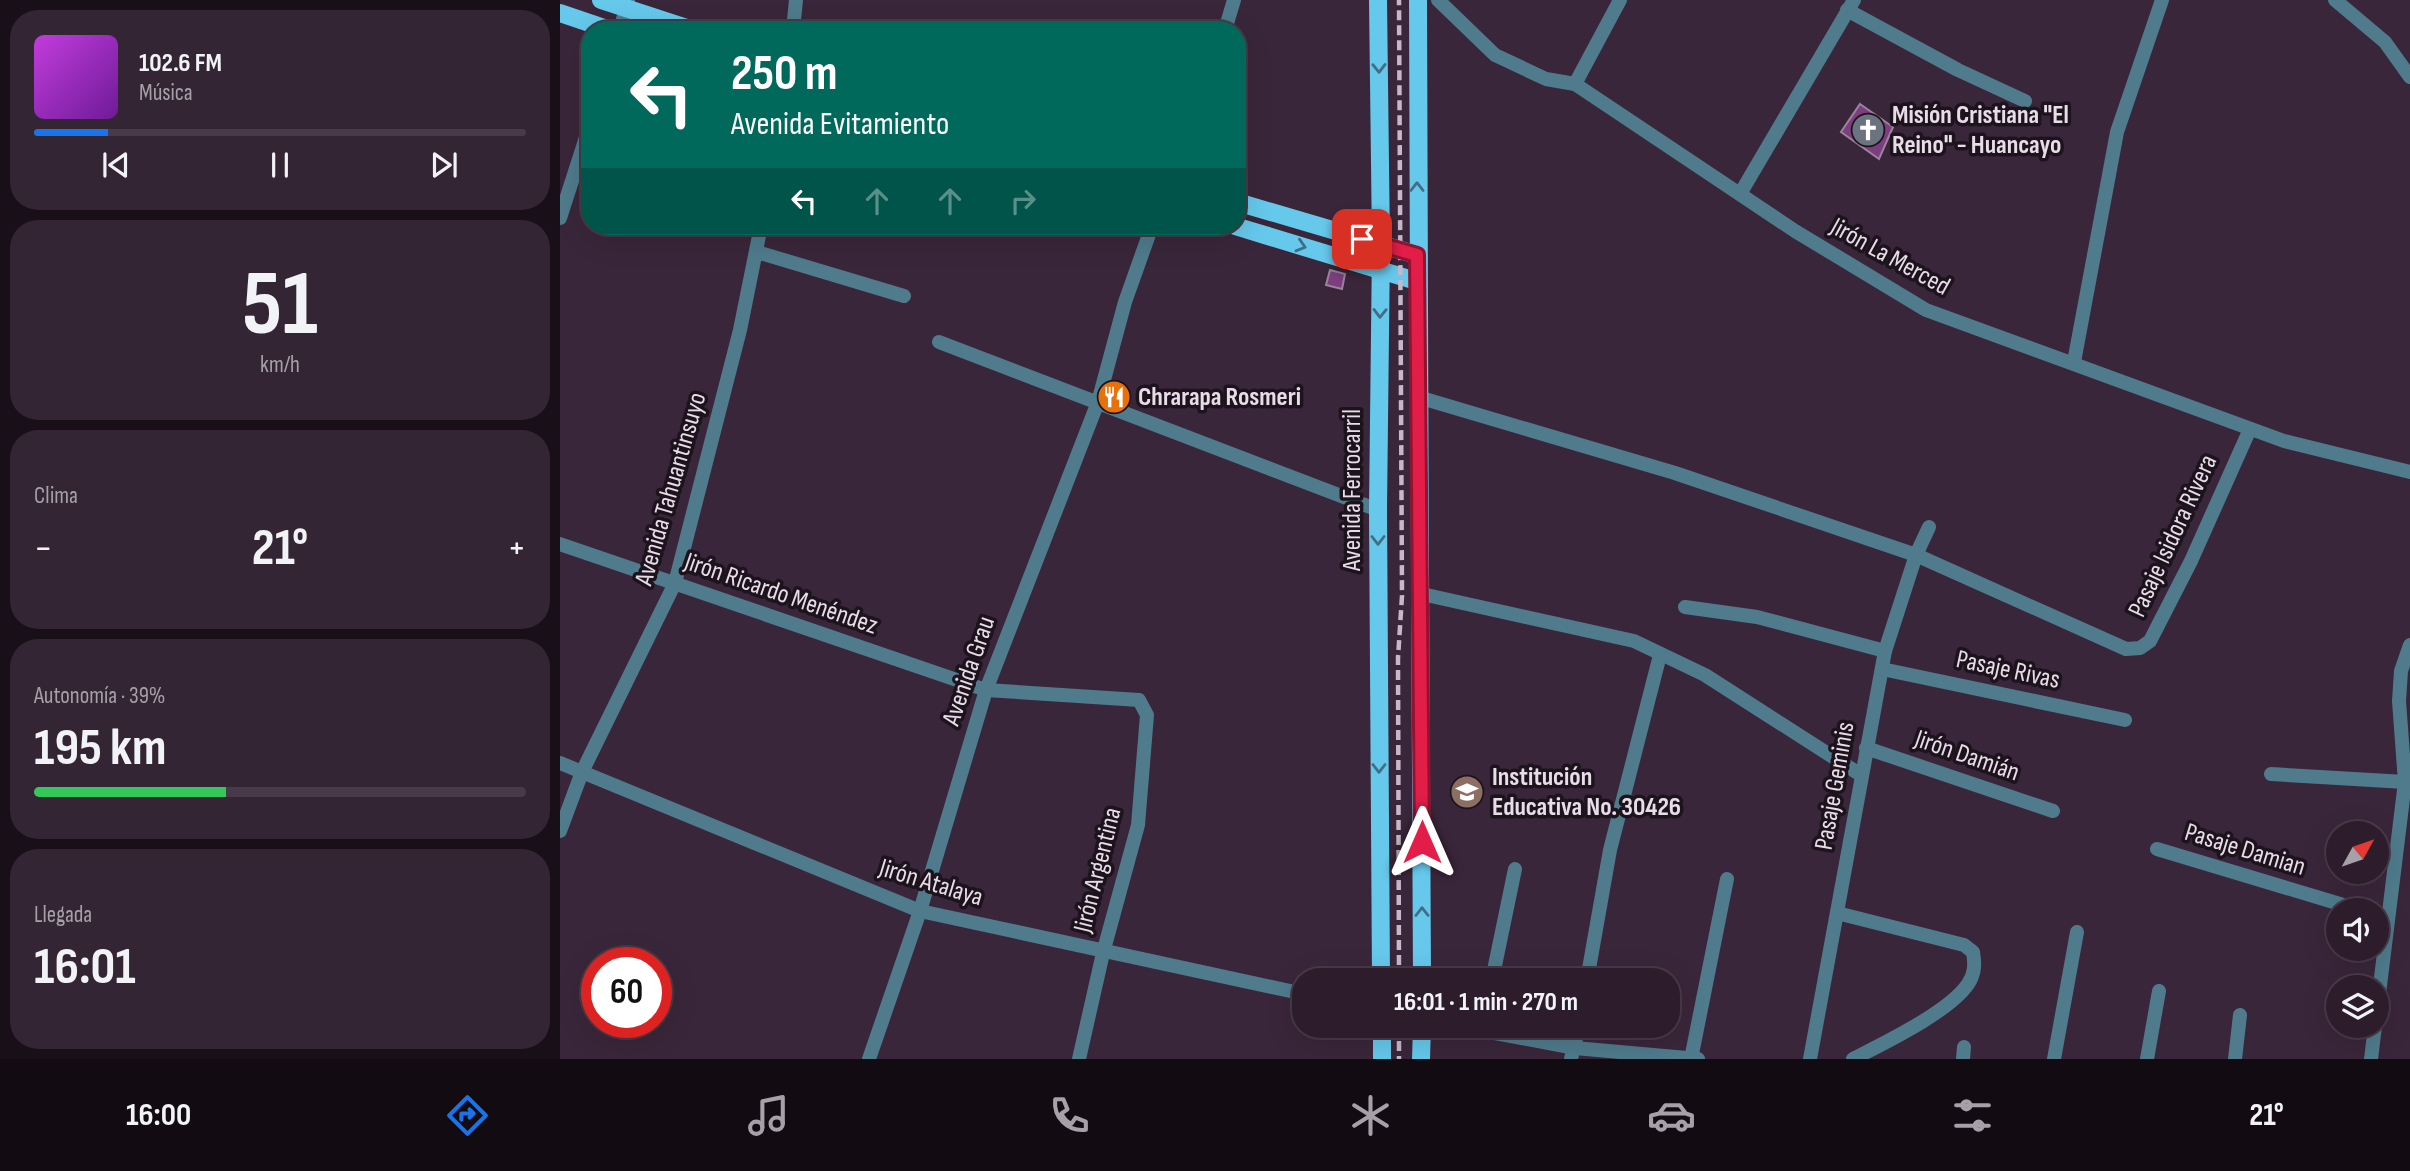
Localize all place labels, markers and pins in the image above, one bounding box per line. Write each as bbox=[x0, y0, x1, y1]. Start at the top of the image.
place label: Misión Cristiana "El Reino" - Huancayo bbox=[1892, 100, 2069, 161]
church icon: Misión Cristiana "El Reino" - Huancayo bbox=[1849, 111, 1887, 149]
pin bbox=[1332, 209, 1392, 269]
restaurant icon: Chrarapa Rosmeri bbox=[1095, 378, 1133, 416]
place label: Chrarapa Rosmeri bbox=[1138, 382, 1301, 413]
place label: Institución Educativa No. 30426 bbox=[1492, 762, 1681, 823]
school or university icon: Institución Educativa No. 30426 bbox=[1448, 773, 1486, 811]

